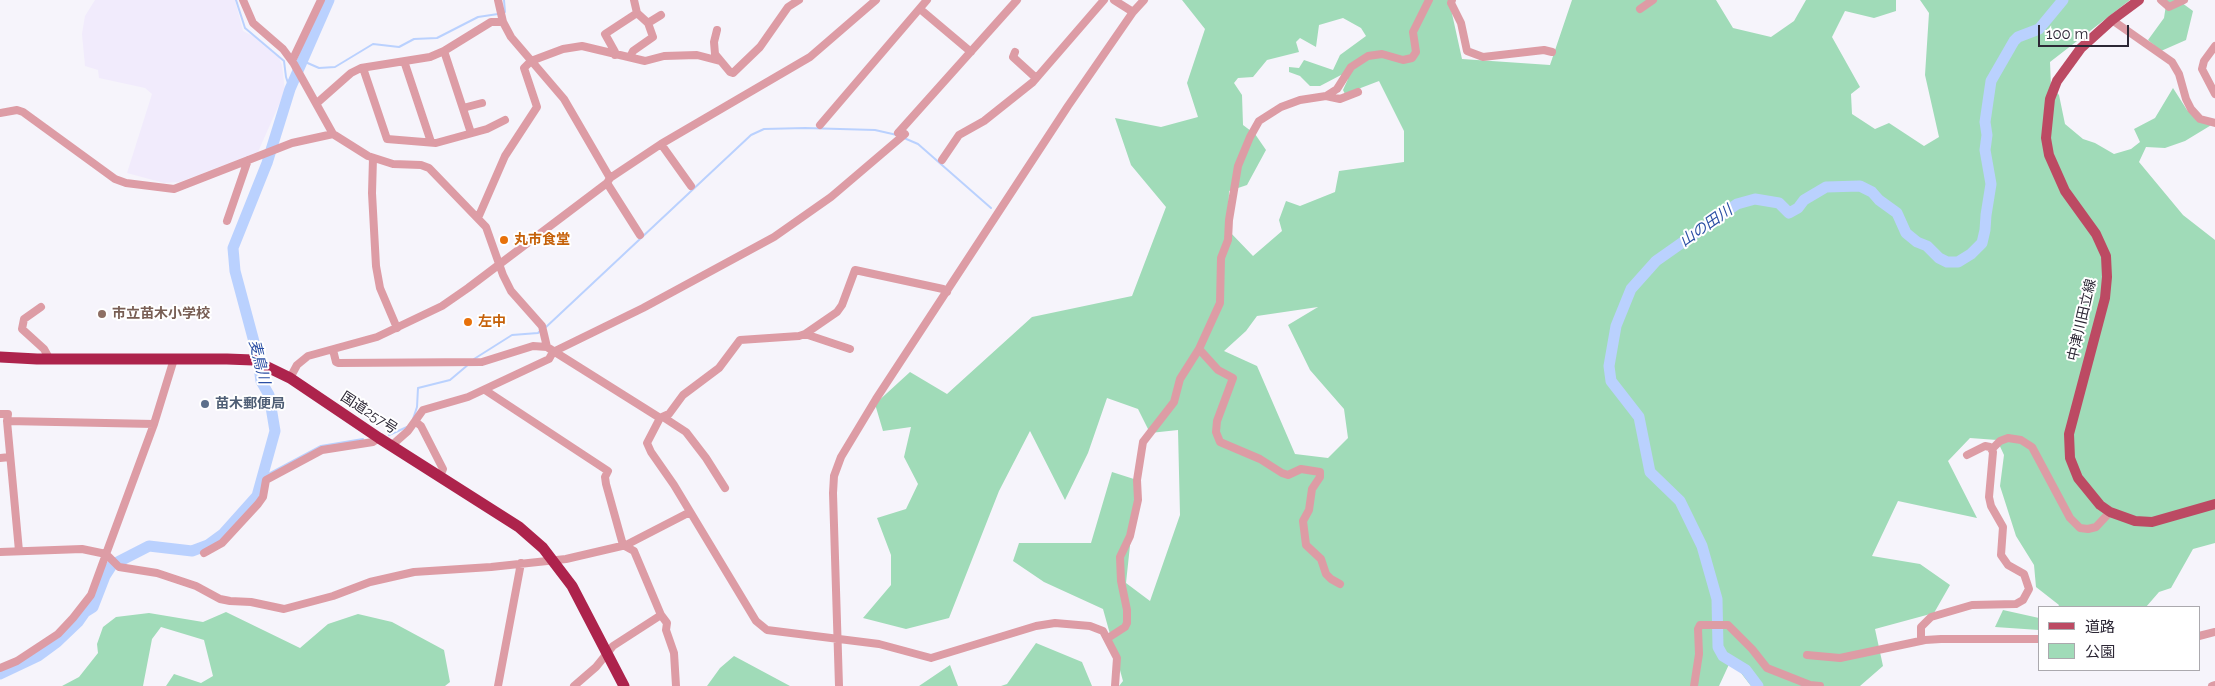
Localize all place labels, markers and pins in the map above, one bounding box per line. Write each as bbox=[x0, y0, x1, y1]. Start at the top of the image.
place label: 丸市食堂 bbox=[514, 232, 570, 248]
marker: 丸市食堂 bbox=[498, 234, 510, 246]
place label: 市立苗木小学校 bbox=[112, 306, 210, 322]
marker: 市立苗木小学校 bbox=[96, 308, 108, 320]
place label: 左中 bbox=[478, 314, 506, 330]
marker: 左中 bbox=[462, 316, 474, 328]
place label: 苗木郵便局 bbox=[215, 396, 285, 412]
marker: 苗木郵便局 bbox=[199, 398, 211, 410]

